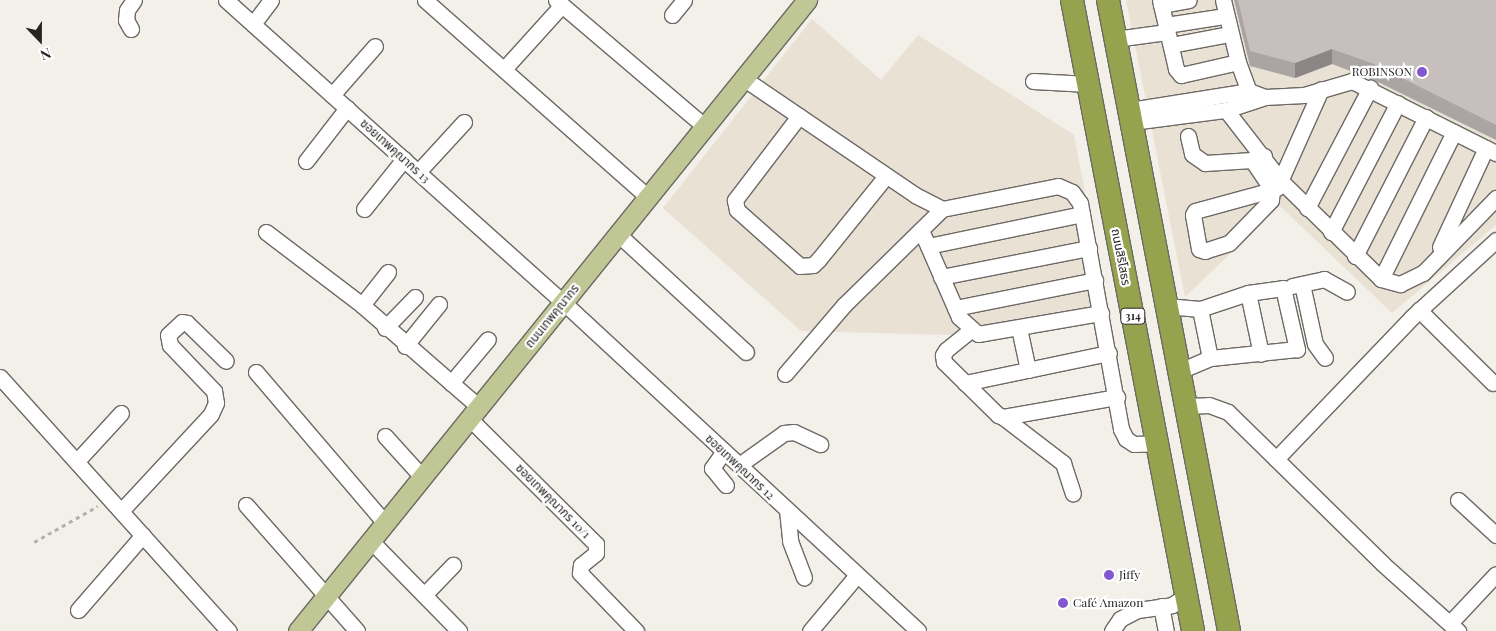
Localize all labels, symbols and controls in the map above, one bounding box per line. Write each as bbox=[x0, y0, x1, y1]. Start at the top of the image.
north arrow bbox=[15, 15, 65, 65]
text: N bbox=[38, 44, 54, 65]
place label: ROBINSON bbox=[1352, 65, 1412, 79]
marker: ROBINSON bbox=[1416, 66, 1428, 78]
street label: ซอยเทพคุณากร 13 bbox=[357, 116, 433, 186]
street label: ถนนสิริโสธร bbox=[1108, 227, 1134, 287]
street label: ถนนเทพคุณากร bbox=[522, 281, 582, 351]
road number: 314 bbox=[1119, 308, 1147, 324]
street label: ซอยเทพคุณากร 12 bbox=[702, 431, 778, 503]
street label: ซอยเทพคุณากร 10/1 bbox=[513, 461, 593, 541]
place label: Jiffy bbox=[1119, 568, 1140, 582]
marker: Jiffy bbox=[1103, 569, 1115, 581]
place label: Café Amazon bbox=[1073, 596, 1144, 610]
marker: Café Amazon bbox=[1057, 597, 1069, 609]

